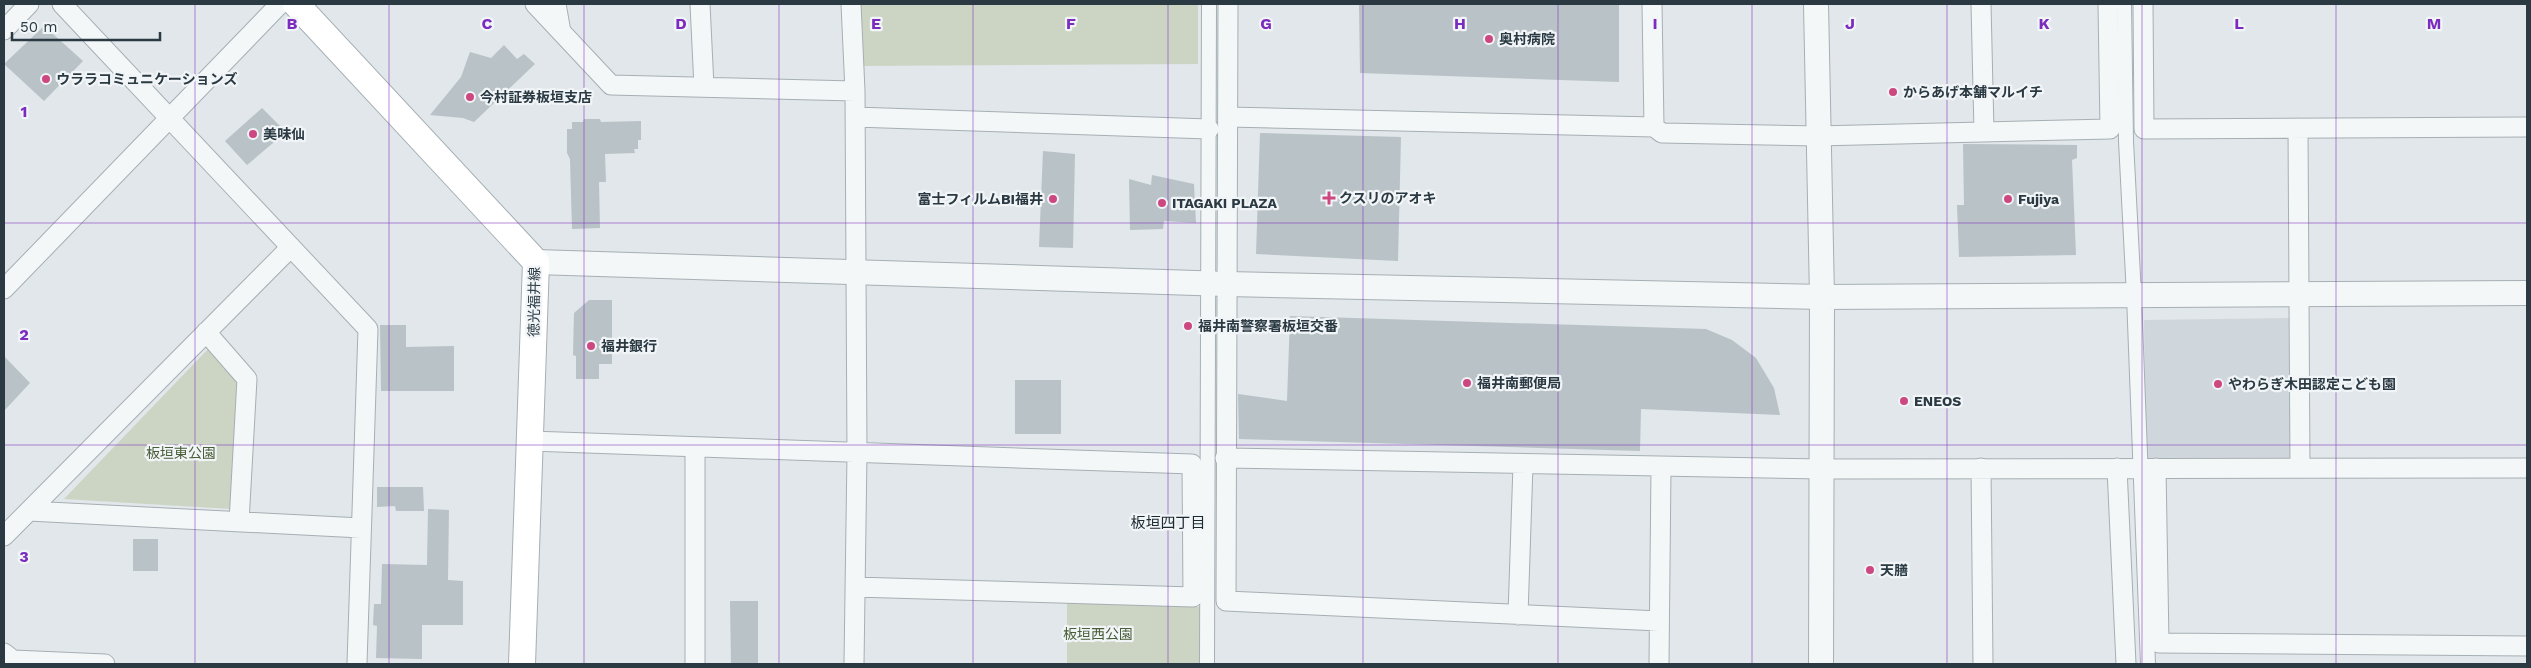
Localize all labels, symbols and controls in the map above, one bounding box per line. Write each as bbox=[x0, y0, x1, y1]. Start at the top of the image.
scale bar bbox=[12, 10, 160, 42]
text: B bbox=[287, 14, 298, 33]
text: C bbox=[482, 14, 493, 33]
text: D bbox=[675, 14, 687, 33]
text: E bbox=[871, 14, 881, 33]
text: F bbox=[1066, 14, 1076, 33]
text: G bbox=[1260, 14, 1272, 33]
text: H bbox=[1454, 14, 1466, 33]
text: I bbox=[1652, 14, 1658, 33]
text: J bbox=[1845, 14, 1855, 33]
text: K bbox=[2038, 14, 2050, 33]
text: L bbox=[2234, 14, 2244, 33]
text: M bbox=[2427, 14, 2441, 33]
text: 50 m bbox=[20, 18, 57, 36]
place label: 奥村病院 bbox=[1499, 31, 1555, 47]
marker: 奥村病院 bbox=[1483, 33, 1495, 45]
place label: ウララコミュニケーションズ bbox=[56, 71, 237, 87]
marker: ウララコミュニケーションズ bbox=[40, 73, 52, 85]
place label: からあげ本舗マルイチ bbox=[1903, 84, 2043, 100]
marker: からあげ本舗マルイチ bbox=[1887, 86, 1899, 98]
place label: 今村証券板垣支店 bbox=[480, 89, 592, 105]
marker: 今村証券板垣支店 bbox=[464, 91, 476, 103]
text: 1 bbox=[21, 102, 27, 121]
place label: 美味仙 bbox=[263, 126, 305, 142]
marker: 美味仙 bbox=[247, 128, 259, 140]
place label: クスリのアオキ bbox=[1339, 190, 1437, 206]
place label: 富士フィルムBI福井 bbox=[918, 191, 1043, 207]
place label: Fujiya bbox=[2018, 191, 2060, 207]
marker: クスリのアオキ bbox=[1323, 192, 1335, 204]
marker: 富士フィルムBI福井 bbox=[1047, 193, 1059, 205]
marker: Fujiya bbox=[2002, 193, 2014, 205]
place label: ITAGAKI PLAZA bbox=[1172, 195, 1277, 211]
marker: ITAGAKI PLAZA bbox=[1156, 197, 1168, 209]
street label: 徳光福井線 bbox=[525, 267, 543, 337]
place label: 福井南警察署板垣交番 bbox=[1198, 318, 1338, 334]
marker: 福井南警察署板垣交番 bbox=[1182, 320, 1194, 332]
text: 2 bbox=[19, 325, 29, 344]
place label: 福井銀行 bbox=[601, 338, 657, 354]
marker: 福井銀行 bbox=[585, 340, 597, 352]
place label: 福井南郵便局 bbox=[1477, 375, 1561, 391]
place label: やわらぎ木田認定こども園 bbox=[2228, 376, 2396, 392]
marker: 福井南郵便局 bbox=[1461, 377, 1473, 389]
marker: やわらぎ木田認定こども園 bbox=[2212, 378, 2224, 390]
place label: ENEOS bbox=[1914, 393, 1961, 409]
marker: ENEOS bbox=[1898, 395, 1910, 407]
park label: 板垣東公園 bbox=[146, 445, 216, 461]
district label: 板垣四丁目 bbox=[1130, 514, 1206, 532]
text: 3 bbox=[19, 547, 29, 566]
place label: 天膳 bbox=[1880, 562, 1908, 578]
marker: 天膳 bbox=[1864, 564, 1876, 576]
park label: 板垣西公園 bbox=[1063, 626, 1133, 642]

